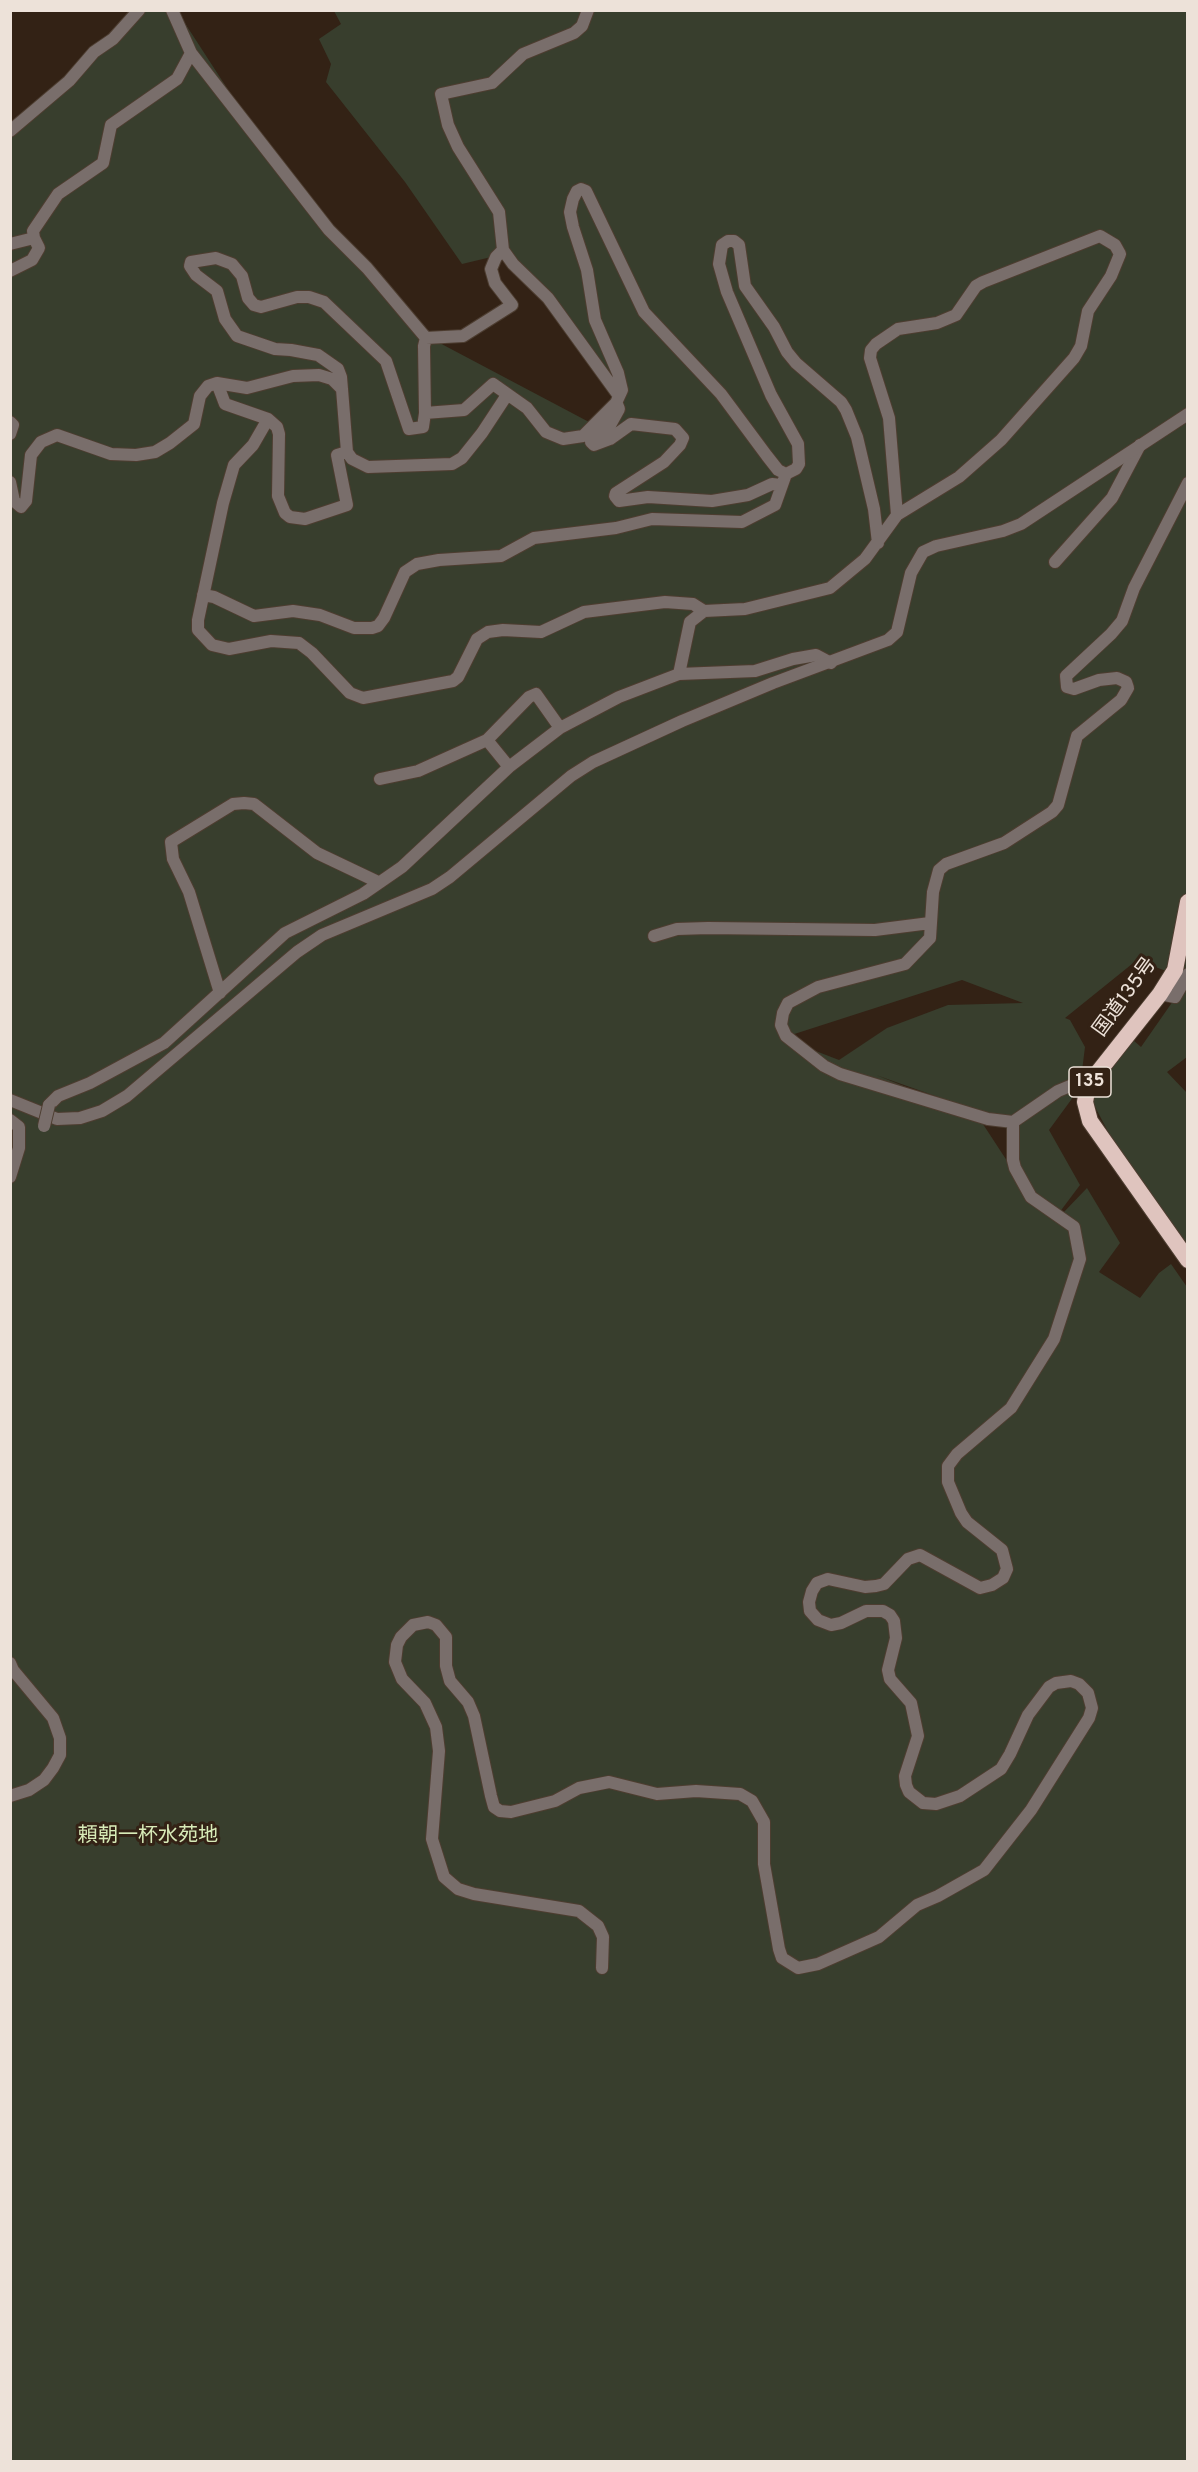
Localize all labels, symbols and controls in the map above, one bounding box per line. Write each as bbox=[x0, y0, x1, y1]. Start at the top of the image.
street label: 国道135号 bbox=[1089, 954, 1163, 1042]
road number: 135 bbox=[1069, 1067, 1111, 1097]
park label: 頼朝一杯水苑地 bbox=[78, 1825, 218, 1849]

